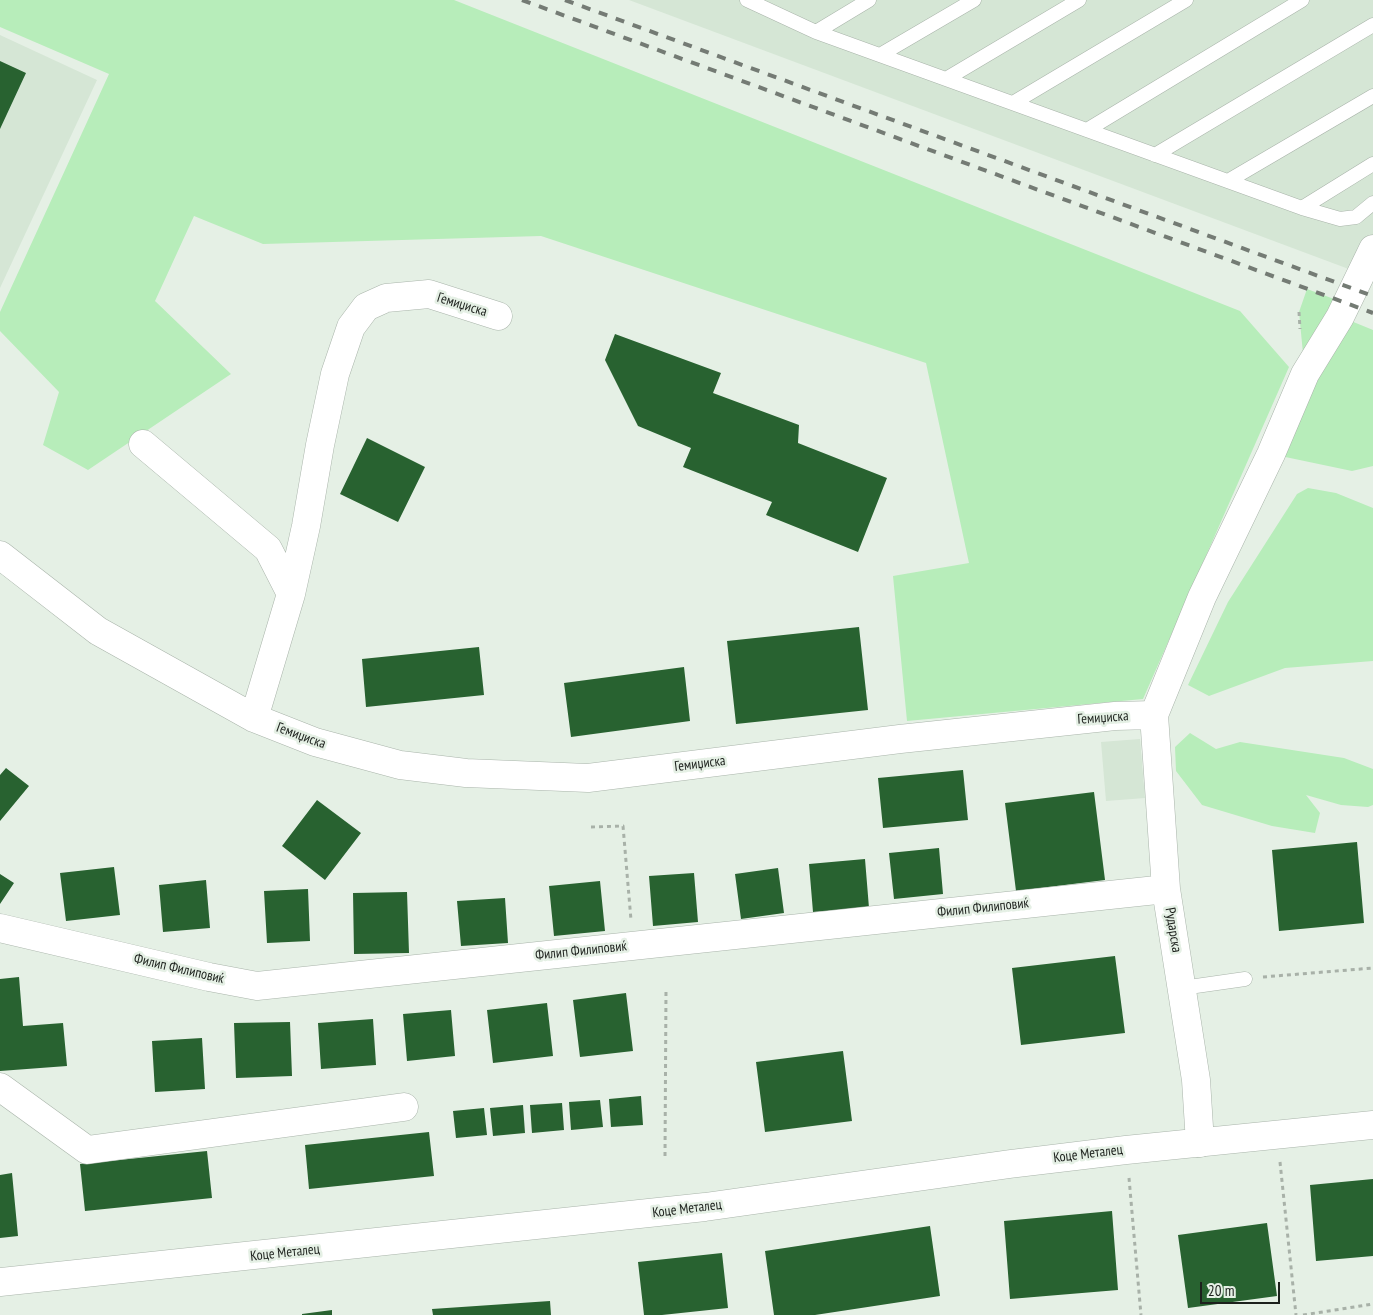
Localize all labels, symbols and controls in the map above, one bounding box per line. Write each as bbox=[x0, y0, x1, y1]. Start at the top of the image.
street label: Гемиџиска bbox=[435, 289, 489, 321]
street label: Гемиџиска bbox=[1077, 708, 1129, 728]
street label: Гемиџиска bbox=[274, 719, 328, 753]
street label: Гемиџиска bbox=[674, 753, 726, 775]
street label: Филип Филиповиќ bbox=[936, 895, 1030, 921]
street label: Рударска bbox=[1161, 906, 1185, 954]
street label: Филип Филиповиќ bbox=[534, 938, 628, 964]
street label: Филип Филиповиќ bbox=[132, 950, 226, 988]
street label: Коце Металец bbox=[1052, 1141, 1124, 1167]
street label: Коце Металец bbox=[651, 1196, 723, 1222]
street label: Коце Металец bbox=[249, 1241, 321, 1265]
scale bar bbox=[1203, 1272, 1283, 1304]
text: 20 m bbox=[1208, 1281, 1234, 1300]

